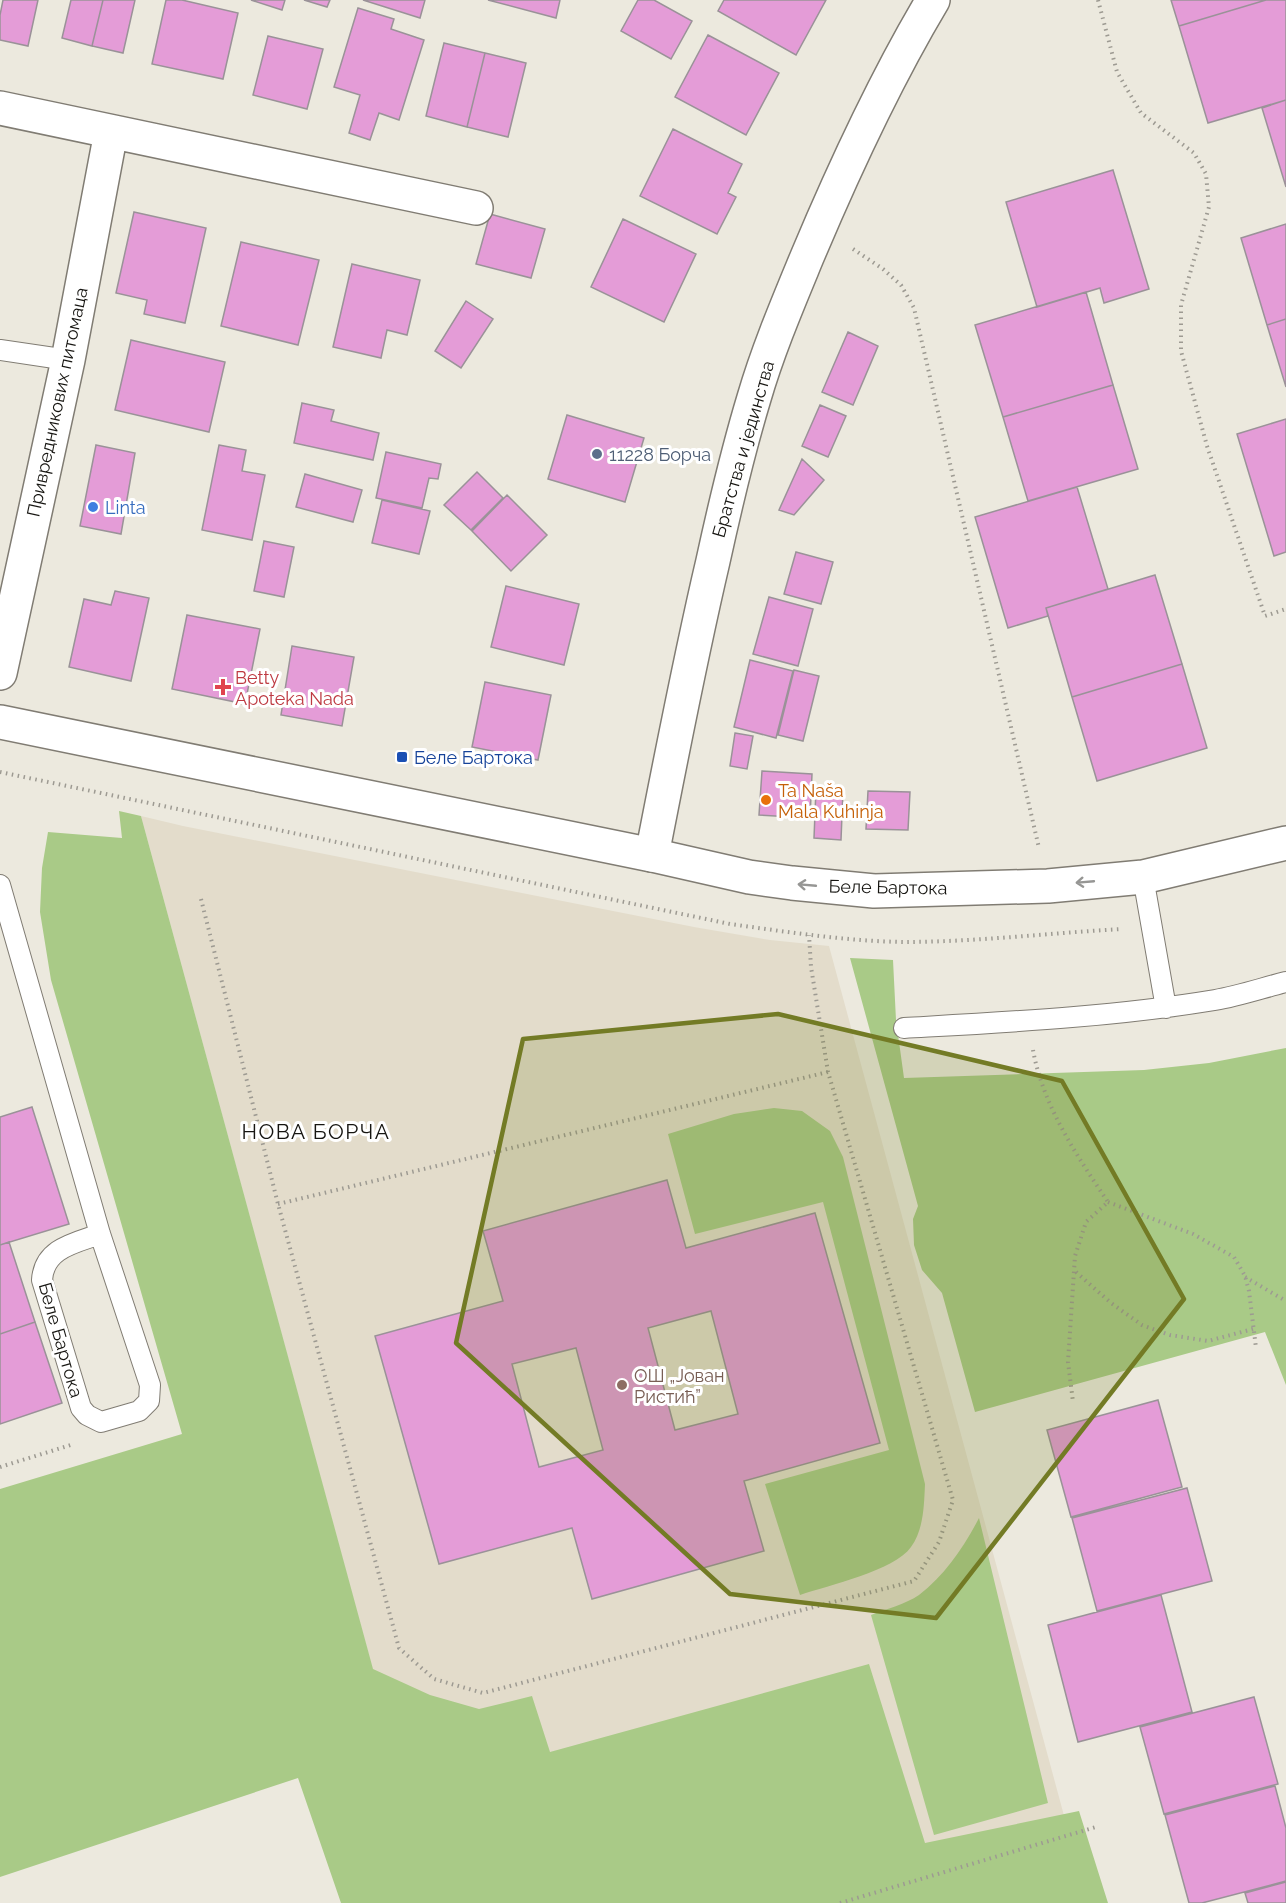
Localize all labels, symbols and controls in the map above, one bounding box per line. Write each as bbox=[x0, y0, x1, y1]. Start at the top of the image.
street label: Привредникових питомаца bbox=[22, 285, 92, 519]
street label: Братства и јединства bbox=[708, 358, 778, 540]
place label: 11228 Борча bbox=[609, 444, 711, 465]
marker: 11228 Борча bbox=[590, 447, 604, 461]
place label: Linta bbox=[105, 497, 146, 518]
marker: Linta bbox=[86, 500, 100, 514]
place label: Betty Apoteka Nada bbox=[235, 667, 354, 709]
marker: Betty Apoteka Nada bbox=[216, 680, 230, 694]
place label: Беле Бартока bbox=[414, 747, 533, 768]
marker: Беле Бартока bbox=[395, 750, 409, 764]
place label: Ta Naša Mala Kuhinja bbox=[778, 780, 884, 822]
marker: Ta Naša Mala Kuhinja bbox=[759, 793, 773, 807]
street label: Беле Бартока bbox=[828, 875, 948, 899]
one-way arrow bbox=[1076, 877, 1096, 888]
one-way arrow bbox=[797, 879, 817, 890]
district label: НОВА БОРЧА bbox=[241, 1119, 391, 1144]
street label: Беле Бартока bbox=[35, 1280, 87, 1400]
place label: ОШ „Јован Ристић” bbox=[634, 1365, 725, 1407]
marker: ОШ „Јован Ристић” bbox=[615, 1378, 629, 1392]

